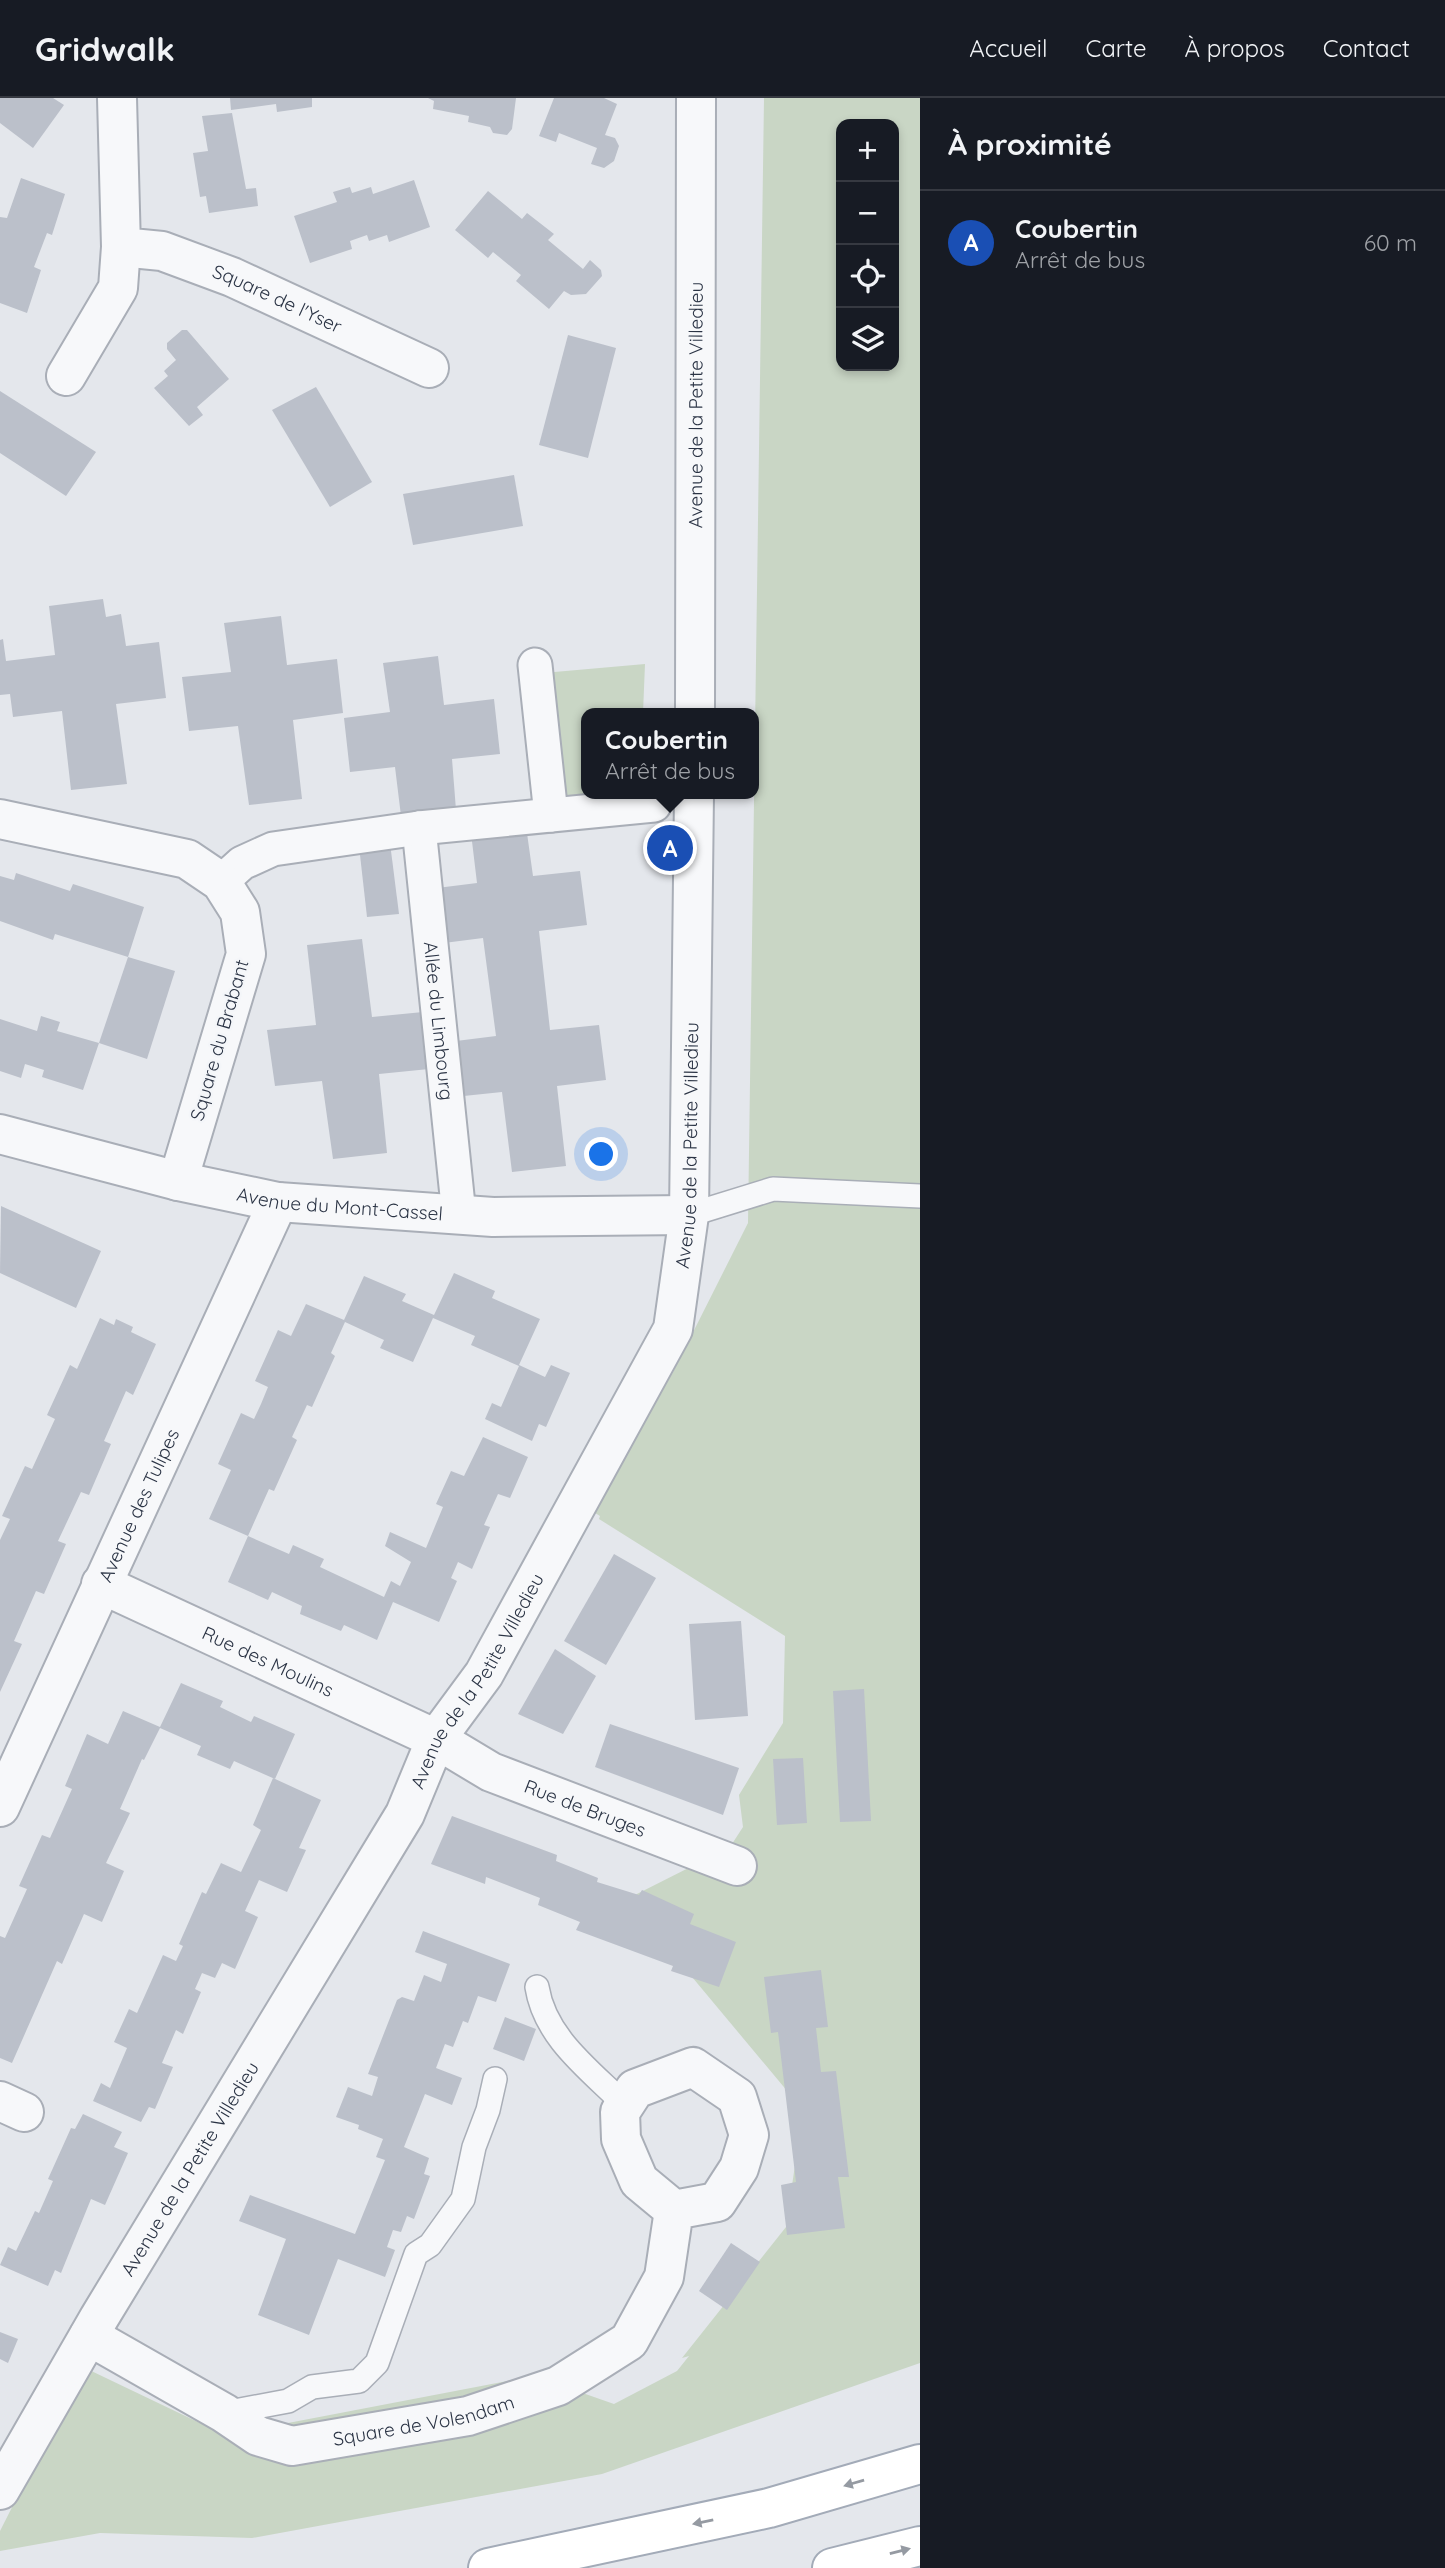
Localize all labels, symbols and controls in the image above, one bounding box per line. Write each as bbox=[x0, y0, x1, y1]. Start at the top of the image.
text: Gridwalk bbox=[35, 28, 175, 69]
text: Accueil bbox=[969, 33, 1048, 63]
text: Carte bbox=[1086, 33, 1147, 63]
text: À propos bbox=[1185, 33, 1285, 63]
text: Contact bbox=[1323, 33, 1410, 63]
map controls bbox=[836, 119, 899, 371]
button: + bbox=[836, 119, 899, 182]
text: À proximité bbox=[948, 125, 1112, 163]
button: − bbox=[836, 182, 899, 245]
text: Coubertin bbox=[1015, 212, 1138, 245]
text: A bbox=[964, 228, 978, 257]
text: 60 m bbox=[1364, 228, 1417, 257]
button: locate bbox=[836, 245, 899, 308]
text: Arrêt de bus bbox=[1015, 245, 1145, 274]
street label: Square de l'Yser bbox=[209, 259, 347, 338]
street label: Avenue de la Petite Villedieu bbox=[683, 282, 708, 528]
button: layers bbox=[836, 308, 899, 371]
popup bbox=[581, 708, 759, 799]
text: Coubertin bbox=[605, 723, 728, 756]
text: Arrêt de bus bbox=[605, 756, 735, 785]
pin: A bbox=[647, 822, 693, 874]
street label: Allée du Limbourg bbox=[419, 940, 459, 1102]
street label: Square du Brabant bbox=[185, 957, 253, 1123]
street label: Avenue de la Petite Villedieu bbox=[670, 1022, 703, 1270]
your location bbox=[584, 1137, 618, 1171]
street label: Avenue du Mont-Cassel bbox=[235, 1182, 444, 1225]
street label: Avenue des Tulipes bbox=[93, 1425, 184, 1586]
street label: Avenue de la Petite Villedieu bbox=[405, 1569, 549, 1792]
street label: Rue des Moulins bbox=[198, 1621, 338, 1702]
street label: Rue de Bruges bbox=[521, 1774, 649, 1842]
street label: Avenue de la Petite Villedieu bbox=[115, 2057, 264, 2280]
street label: Square de Volendam bbox=[331, 2389, 517, 2451]
one-way arrow bbox=[843, 2478, 865, 2489]
one-way arrow bbox=[692, 2517, 714, 2528]
one-way arrow bbox=[889, 2546, 911, 2557]

